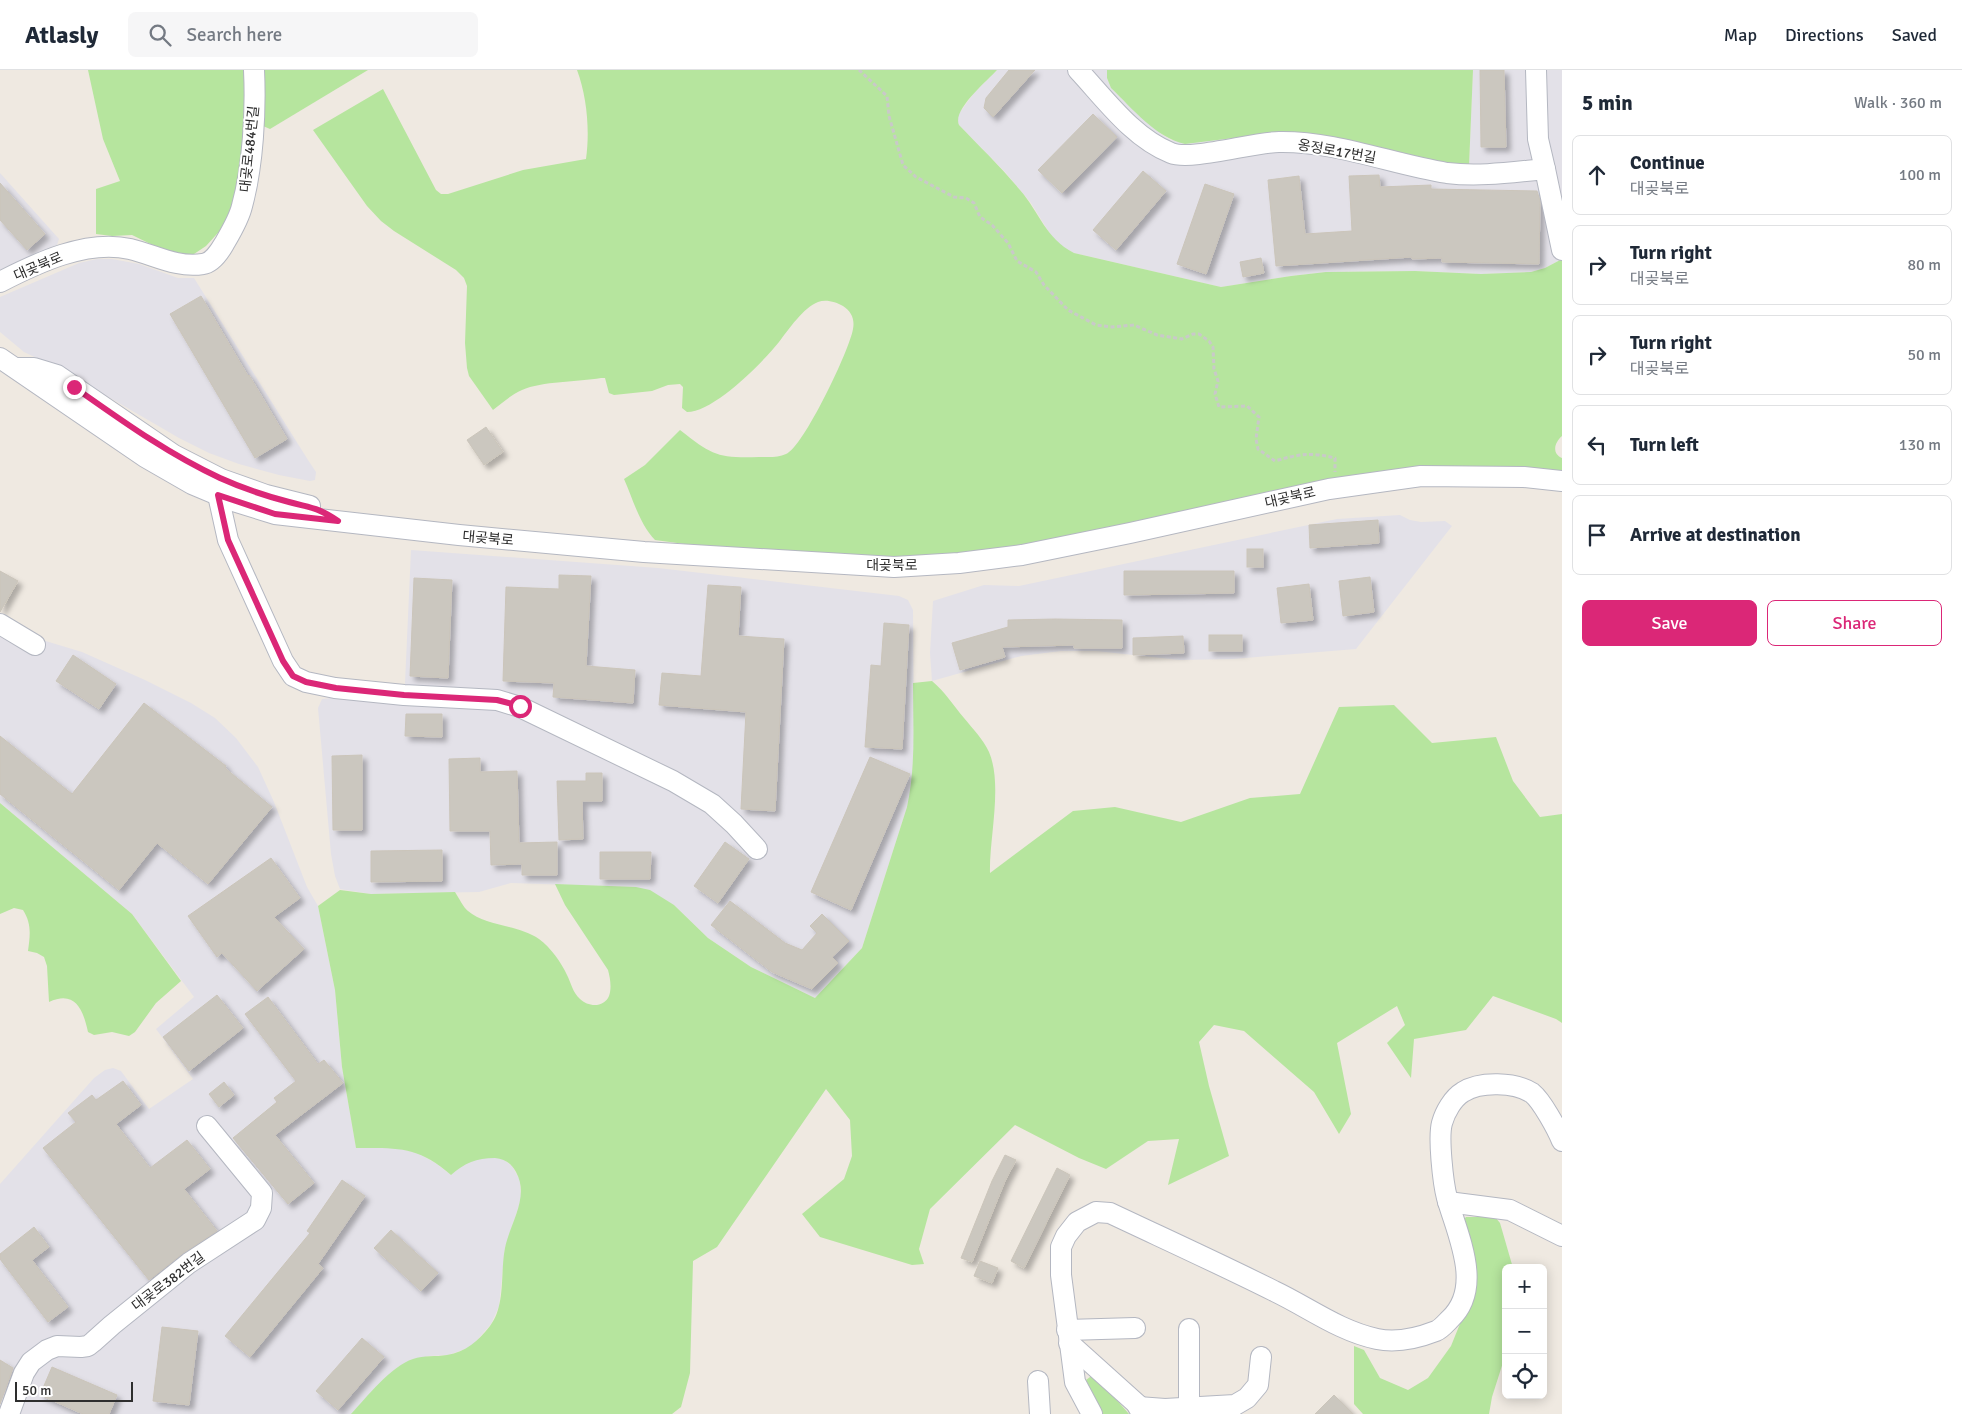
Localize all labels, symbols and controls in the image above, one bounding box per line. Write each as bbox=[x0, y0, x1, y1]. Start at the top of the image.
search box bbox=[128, 12, 478, 57]
text: Atlasly bbox=[25, 20, 98, 50]
icon: search bbox=[146, 21, 174, 49]
text: Search here bbox=[186, 23, 282, 47]
text: Map bbox=[1724, 24, 1757, 46]
text: Directions bbox=[1785, 24, 1864, 46]
text: Saved bbox=[1892, 24, 1937, 46]
text: 5 min bbox=[1582, 90, 1633, 116]
text: Walk · 360 m bbox=[1854, 93, 1942, 113]
street label: 대곶로484번길 bbox=[236, 105, 263, 193]
street label: 옹정로17번길 bbox=[1296, 136, 1378, 167]
text: Continue bbox=[1630, 151, 1705, 175]
icon: ahead bbox=[1583, 161, 1611, 189]
text: 100 m bbox=[1899, 165, 1941, 185]
text: 대곶북로 bbox=[1630, 179, 1689, 199]
text: Turn right bbox=[1630, 241, 1712, 265]
street label: 대곶북로 bbox=[11, 249, 65, 284]
icon: right bbox=[1583, 251, 1611, 279]
text: 80 m bbox=[1907, 255, 1941, 275]
text: 대곶북로 bbox=[1630, 269, 1689, 289]
text: Turn right bbox=[1630, 331, 1712, 355]
icon: right bbox=[1583, 341, 1611, 369]
text: 50 m bbox=[1907, 345, 1941, 365]
text: 대곶북로 bbox=[1630, 359, 1689, 379]
route end bbox=[63, 376, 86, 399]
icon: left bbox=[1583, 431, 1611, 459]
text: Turn left bbox=[1630, 433, 1699, 457]
text: 130 m bbox=[1899, 435, 1941, 455]
street label: 대곶북로 bbox=[1263, 483, 1317, 512]
icon: arrive bbox=[1583, 521, 1611, 549]
text: Arrive at destination bbox=[1630, 523, 1801, 547]
street label: 대곶북로 bbox=[462, 528, 514, 549]
street label: 대곶북로 bbox=[866, 557, 918, 574]
button: Save bbox=[1582, 600, 1757, 646]
button: Share bbox=[1767, 600, 1942, 646]
route start bbox=[509, 695, 532, 718]
street label: 대곶로382번길 bbox=[128, 1248, 208, 1314]
map controls bbox=[1502, 1264, 1547, 1399]
button: + bbox=[1502, 1264, 1547, 1309]
button: − bbox=[1502, 1309, 1547, 1354]
button: locate bbox=[1502, 1354, 1547, 1399]
scale bar bbox=[15, 1379, 132, 1402]
text: 50 m bbox=[22, 1382, 51, 1399]

